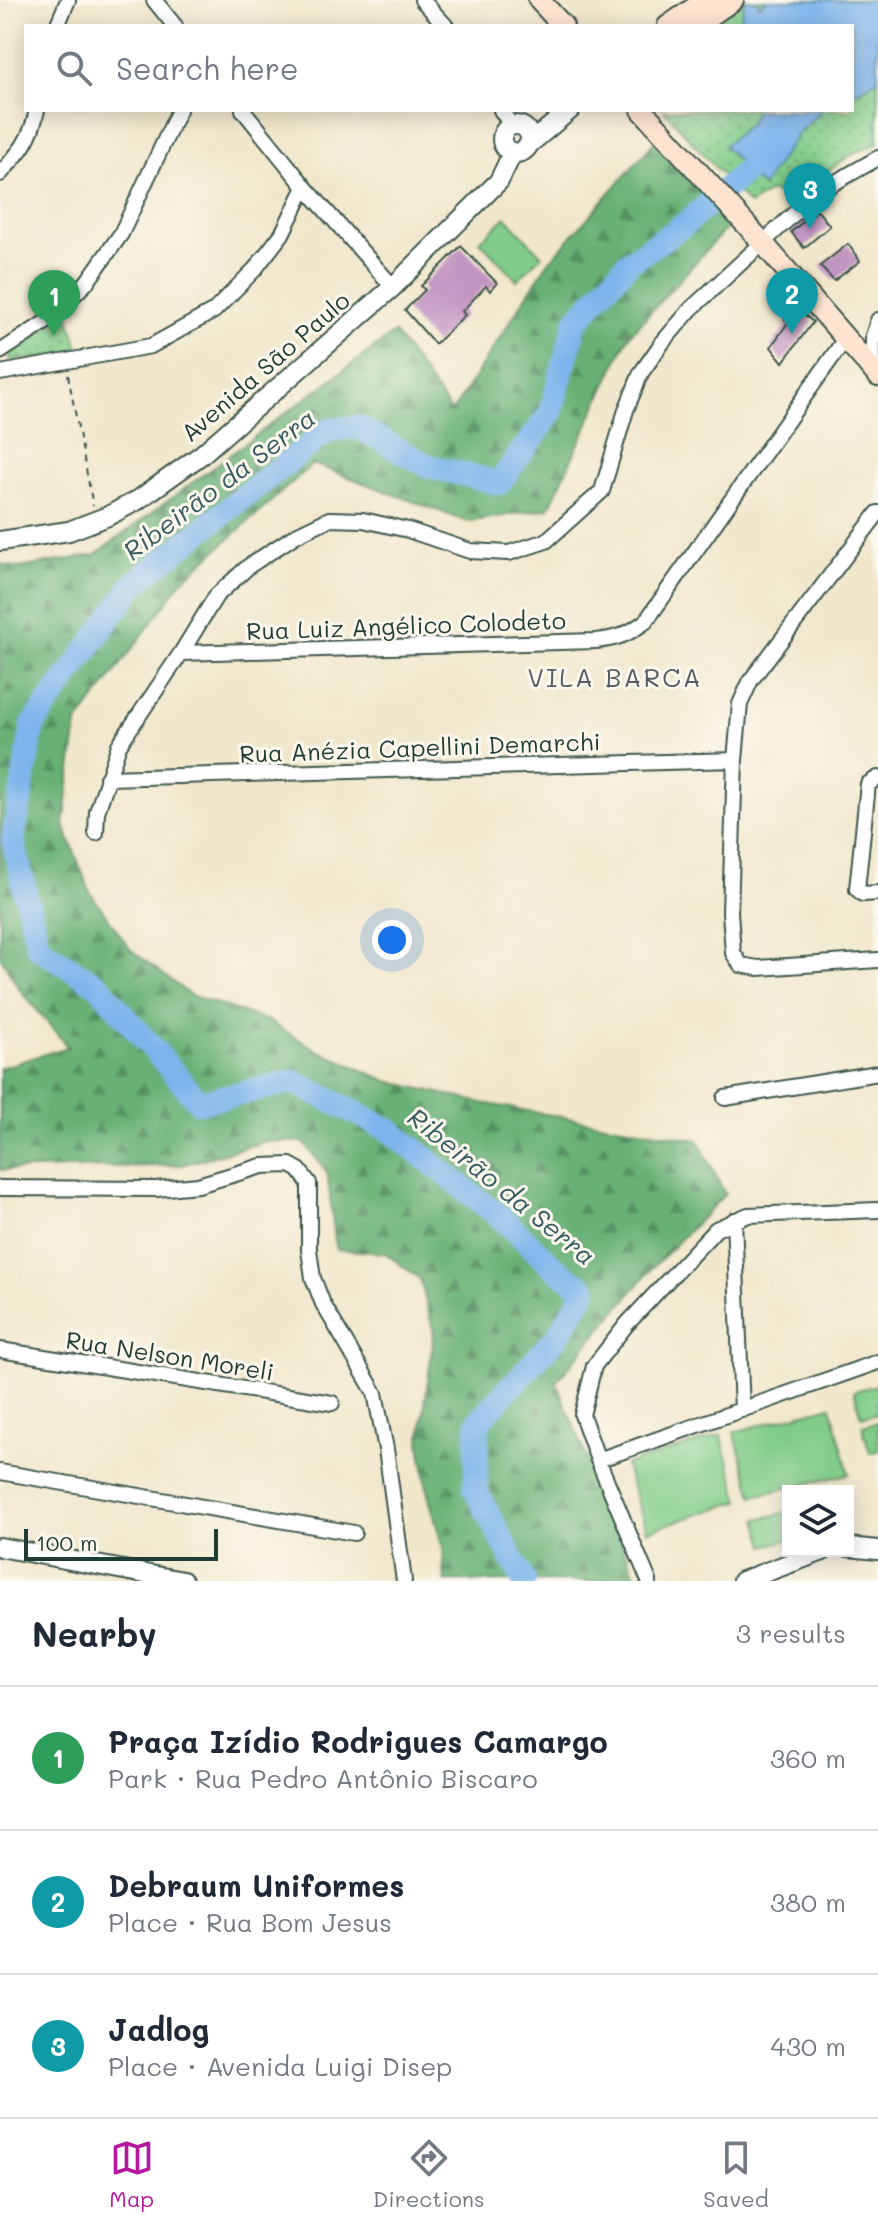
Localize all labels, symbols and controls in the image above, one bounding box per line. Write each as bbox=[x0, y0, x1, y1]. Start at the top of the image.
search box bbox=[24, 24, 854, 112]
icon: search bbox=[52, 46, 96, 90]
text: Search here bbox=[116, 48, 299, 88]
pin: 3 bbox=[784, 163, 836, 229]
pin: 2 bbox=[766, 268, 818, 334]
pin: 1 bbox=[28, 270, 80, 336]
street label: Avenida São Paulo bbox=[174, 284, 356, 448]
water label: Ribeirão da Serra bbox=[116, 401, 322, 567]
street label: Rua Luiz Angélico Colodeto bbox=[246, 604, 566, 646]
district label: VILA BARCA bbox=[527, 660, 703, 694]
street label: Rua Anézia Capellini Demarchi bbox=[239, 725, 601, 769]
your location bbox=[372, 920, 412, 960]
water label: Ribeirão da Serra bbox=[401, 1100, 603, 1272]
street label: Rua Nelson Moreli bbox=[64, 1323, 276, 1387]
map controls bbox=[782, 1485, 854, 1557]
button: layers bbox=[782, 1485, 854, 1557]
scale bar bbox=[24, 1525, 218, 1561]
text: 100 m bbox=[36, 1528, 98, 1557]
text: Nearby bbox=[32, 1611, 157, 1656]
text: 3 results bbox=[736, 1616, 846, 1650]
text: Praça Izídio Rodrigues Camargo bbox=[108, 1721, 608, 1761]
text: 1 bbox=[52, 1741, 64, 1775]
text: 360 m bbox=[770, 1741, 846, 1775]
text: Park · Rua Pedro Antônio Biscaro bbox=[108, 1761, 538, 1795]
text: Debraum Uniformes bbox=[108, 1865, 404, 1905]
text: 2 bbox=[51, 1885, 65, 1919]
text: 380 m bbox=[770, 1885, 846, 1919]
text: Place · Rua Bom Jesus bbox=[108, 1905, 392, 1939]
text: Jadlog bbox=[108, 2009, 209, 2049]
text: 3 bbox=[50, 2029, 66, 2063]
text: 430 m bbox=[770, 2029, 846, 2063]
text: Place · Avenida Luigi Disep bbox=[108, 2049, 452, 2083]
tab: Map bbox=[109, 2136, 154, 2213]
tab: Directions bbox=[373, 2136, 485, 2213]
tab: Saved bbox=[703, 2136, 769, 2213]

